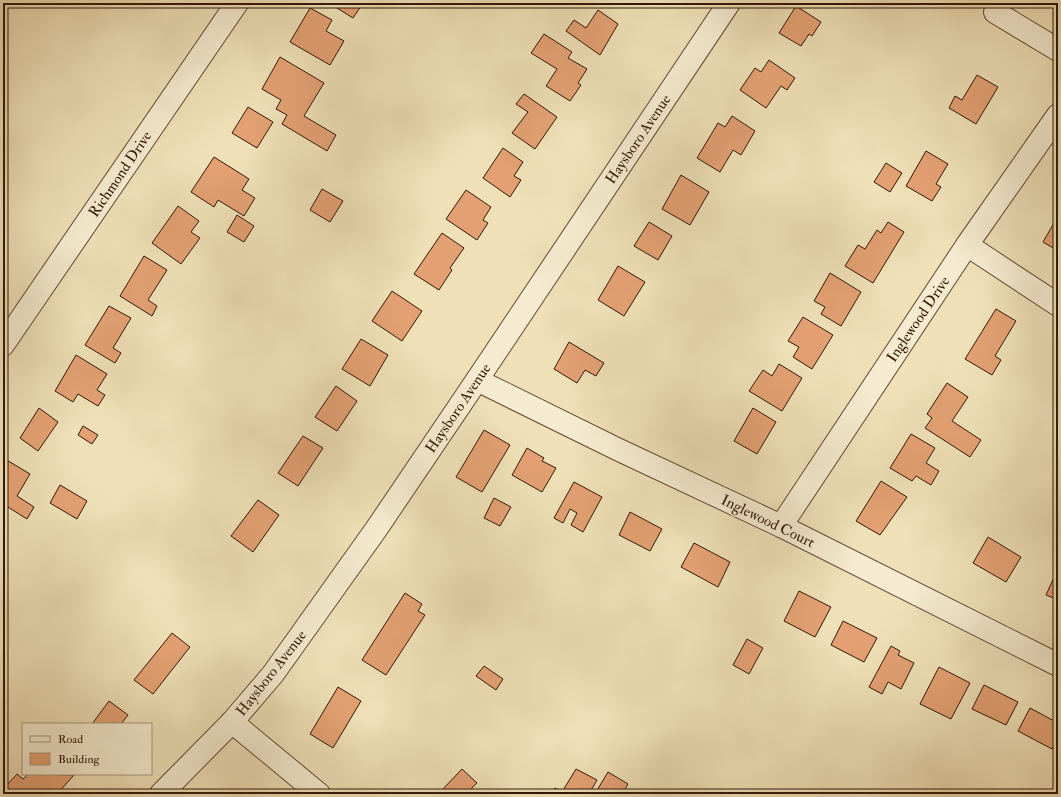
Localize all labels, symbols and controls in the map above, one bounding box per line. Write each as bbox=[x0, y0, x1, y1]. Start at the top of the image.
street label: Haysboro Avenue bbox=[601, 91, 675, 188]
street label: Richmond Drive bbox=[85, 128, 156, 221]
street label: Inglewood Drive bbox=[883, 273, 954, 366]
street label: Haysboro Avenue bbox=[421, 360, 495, 457]
street label: Inglewood Court bbox=[718, 491, 818, 552]
street label: Haysboro Avenue bbox=[232, 626, 311, 720]
legend bbox=[22, 723, 152, 775]
text: Road bbox=[58, 732, 83, 747]
text: Building bbox=[58, 752, 101, 767]

